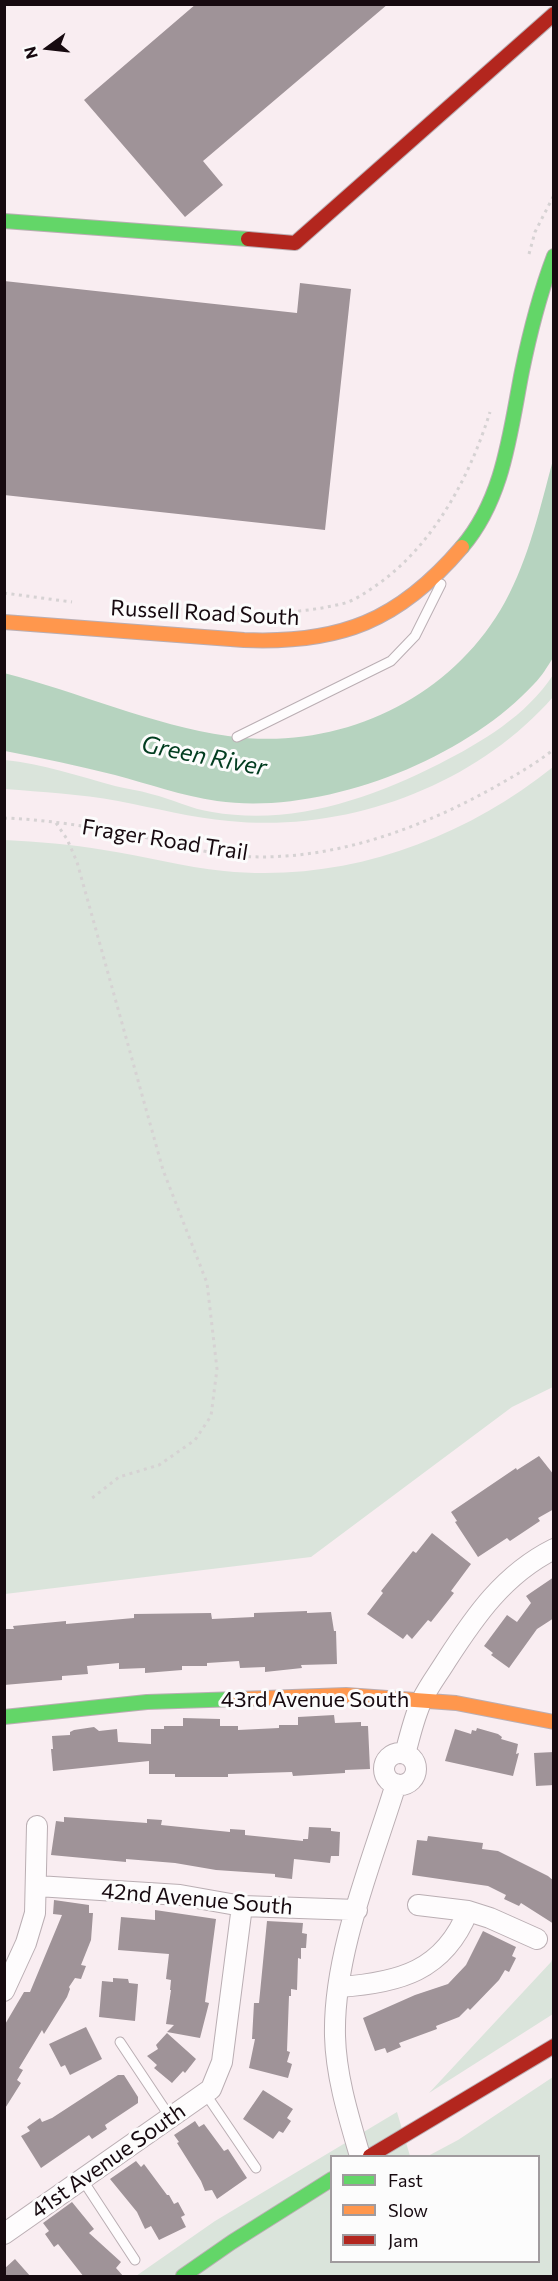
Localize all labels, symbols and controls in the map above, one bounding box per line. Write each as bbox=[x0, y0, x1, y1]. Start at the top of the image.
north arrow bbox=[18, 18, 78, 78]
text: N bbox=[19, 45, 41, 61]
street label: Russell Road South bbox=[110, 595, 300, 631]
water label: Green River bbox=[139, 730, 269, 782]
street label: Frager Road Trail bbox=[80, 814, 250, 866]
street label: 43rd Avenue South bbox=[221, 1687, 409, 1713]
street label: 42nd Avenue South bbox=[100, 1877, 294, 1921]
street label: 41st Avenue South bbox=[26, 2098, 190, 2224]
legend bbox=[330, 2155, 540, 2263]
text: Fast bbox=[388, 2169, 423, 2191]
text: Slow bbox=[388, 2199, 428, 2221]
text: Jam bbox=[388, 2229, 418, 2251]

